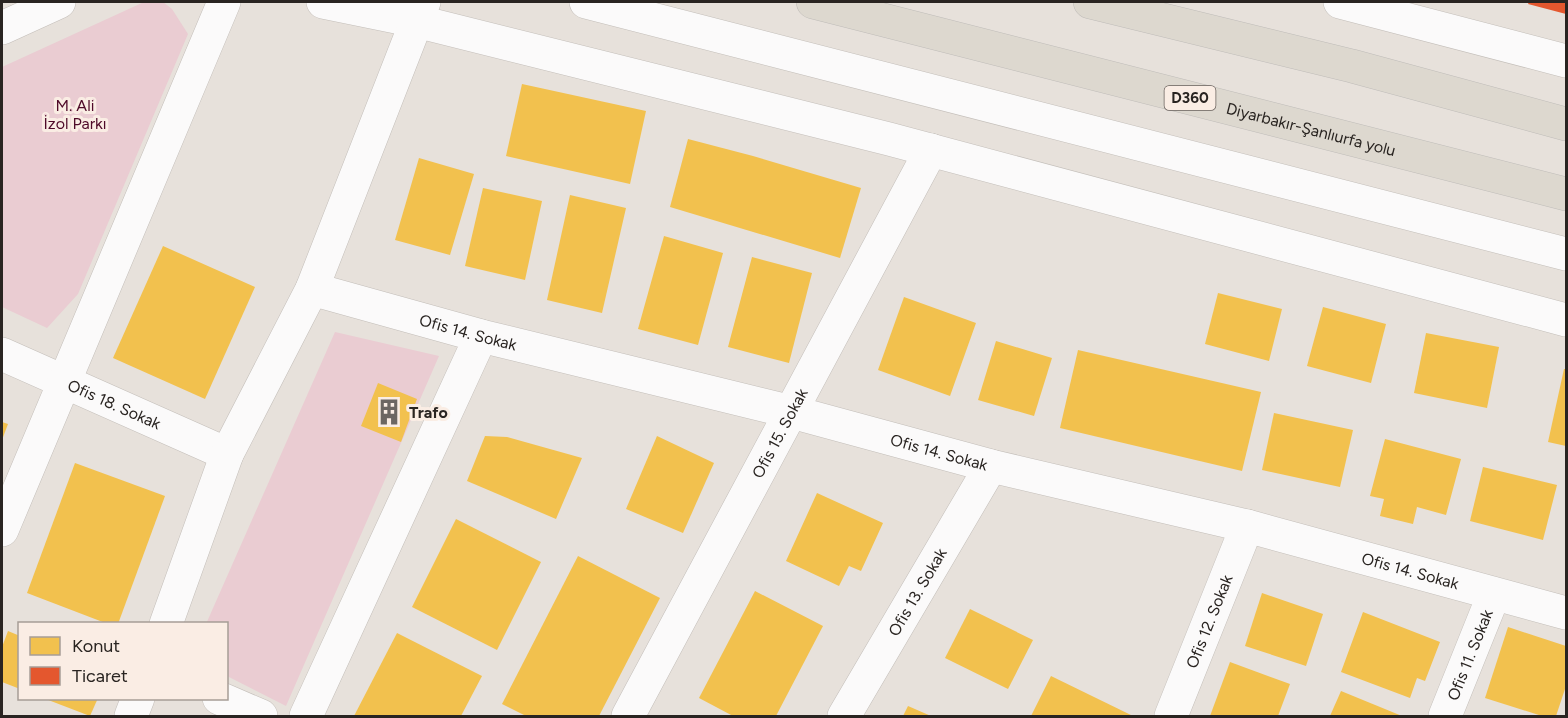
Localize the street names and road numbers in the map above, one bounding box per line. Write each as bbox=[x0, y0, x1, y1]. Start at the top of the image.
road number: D360 bbox=[1164, 86, 1216, 110]
street label: Diyarbakır-Şanlıurfa yolu bbox=[1224, 98, 1398, 160]
street label: Ofis 14. Sokak bbox=[417, 310, 519, 354]
street label: Ofis 18. Sokak bbox=[65, 375, 164, 433]
street label: Ofis 15. Sokak bbox=[748, 385, 811, 481]
street label: Ofis 14. Sokak bbox=[888, 430, 990, 474]
street label: Ofis 13. Sokak bbox=[884, 544, 950, 639]
street label: Ofis 14. Sokak bbox=[1360, 548, 1461, 593]
street label: Ofis 12. Sokak bbox=[1182, 572, 1236, 671]
street label: Ofis 11. Sokak bbox=[1443, 606, 1497, 703]

